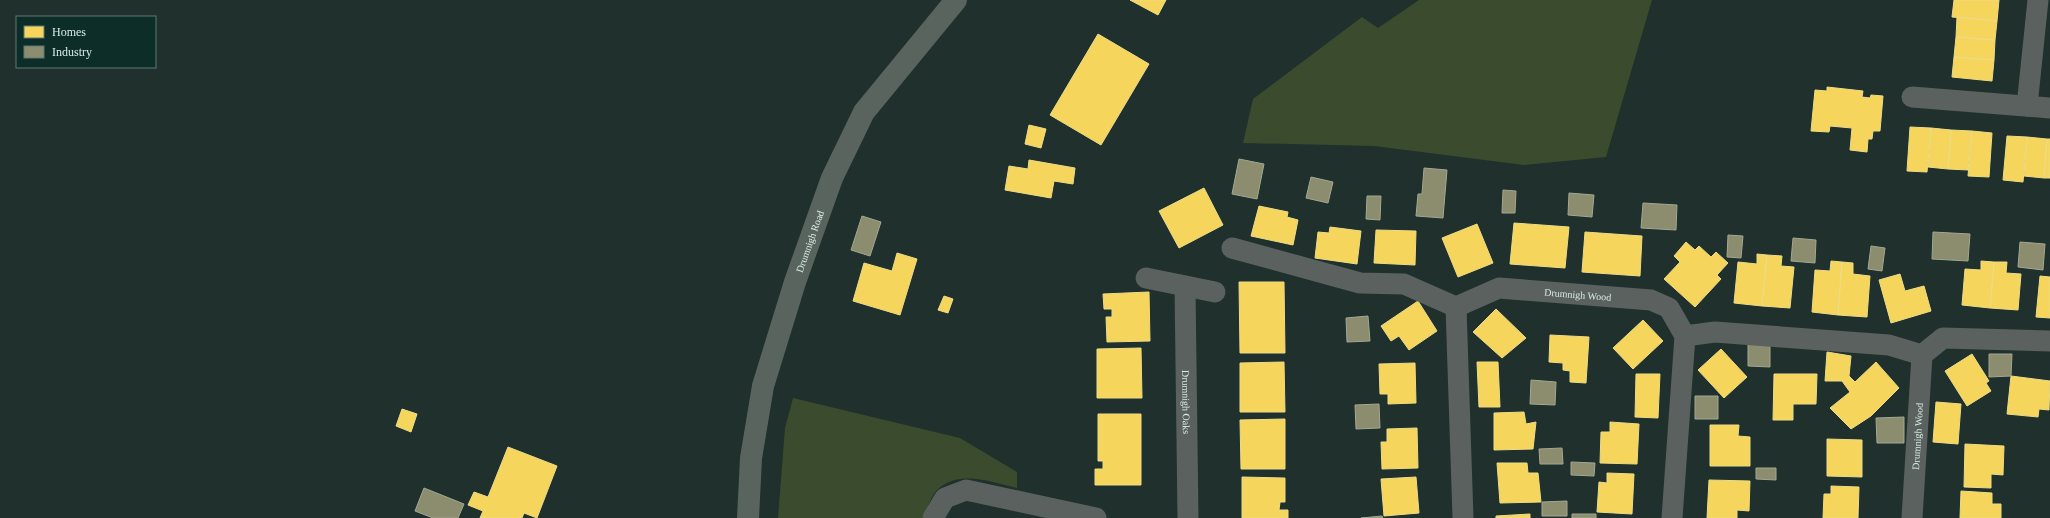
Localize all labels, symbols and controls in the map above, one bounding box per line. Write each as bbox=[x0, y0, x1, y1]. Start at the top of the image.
legend bbox=[16, 16, 156, 68]
text: Homes bbox=[52, 25, 86, 39]
text: Industry bbox=[52, 45, 92, 59]
street label: Drumnigh Road bbox=[794, 209, 826, 274]
street label: Drumnigh Wood bbox=[1544, 287, 1612, 303]
street label: Drumnigh Oaks bbox=[1180, 370, 1192, 434]
street label: Drumnigh Wood bbox=[1910, 402, 1925, 470]

